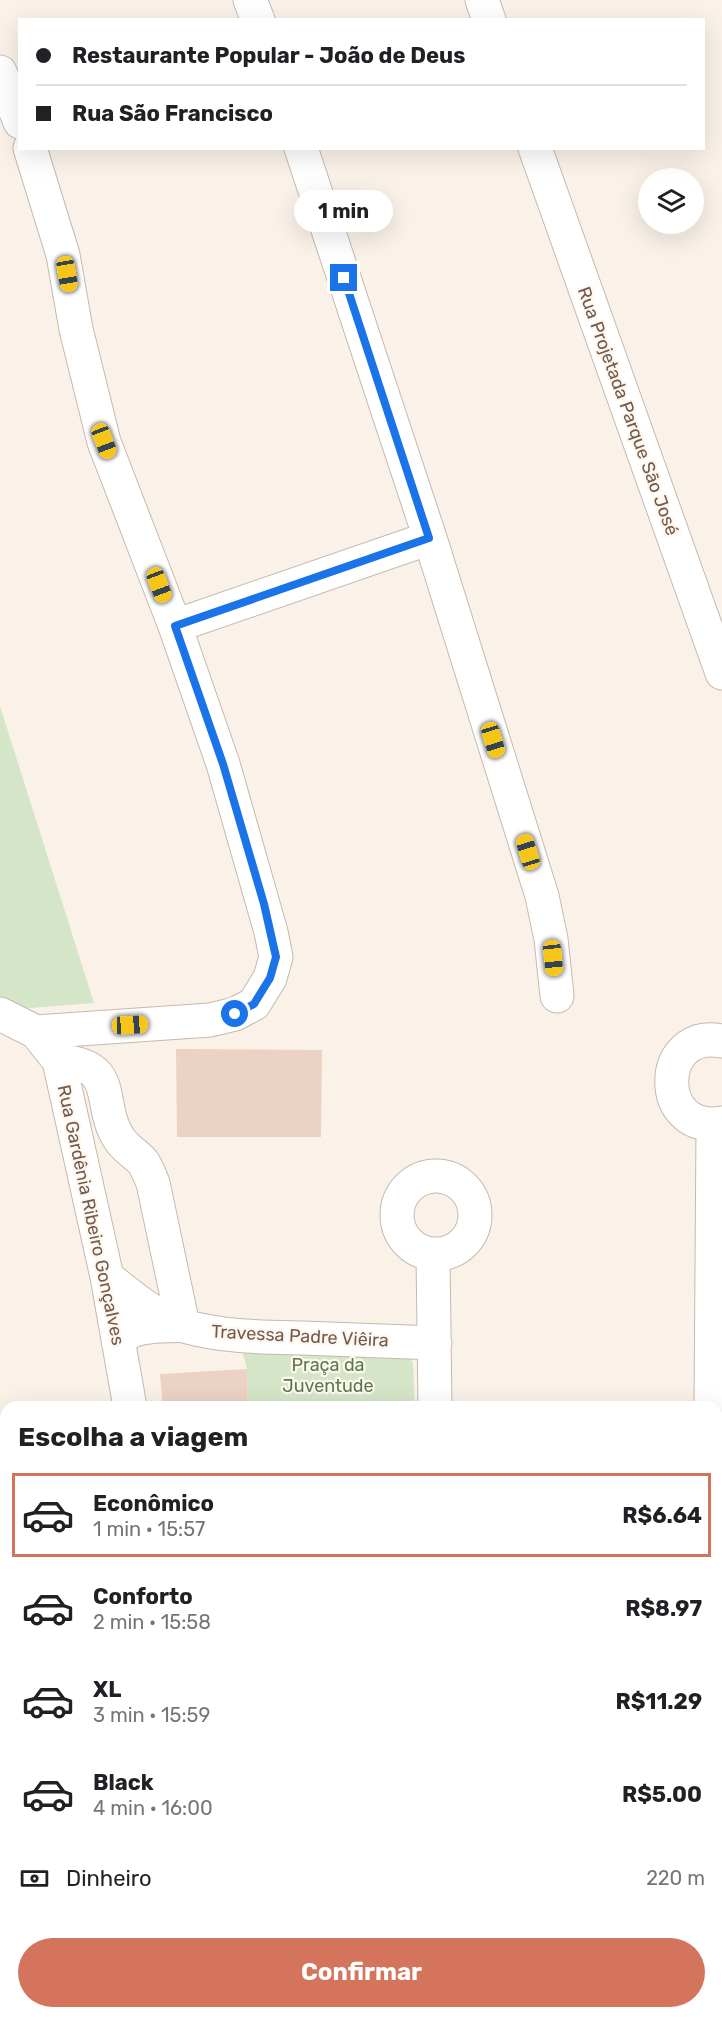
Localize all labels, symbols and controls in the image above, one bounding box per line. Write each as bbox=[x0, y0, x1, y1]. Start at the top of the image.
text: Restaurante Popular - João de Deus bbox=[72, 42, 465, 69]
text: Rua São Francisco bbox=[72, 100, 273, 127]
map controls bbox=[638, 168, 704, 234]
button: layers bbox=[638, 168, 704, 234]
callout: 1 min bbox=[294, 191, 394, 233]
text: 1 min bbox=[318, 199, 369, 223]
car bbox=[55, 255, 79, 293]
route end bbox=[330, 264, 357, 291]
street label: Rua Projetada Parque São José bbox=[573, 284, 683, 538]
car bbox=[89, 421, 119, 461]
car bbox=[144, 565, 174, 605]
car bbox=[479, 720, 507, 760]
car bbox=[514, 832, 542, 872]
car bbox=[542, 939, 564, 977]
route start bbox=[221, 1000, 248, 1027]
car bbox=[112, 1015, 148, 1035]
street label: Rua Gardênia Ribeiro Gonçalves bbox=[53, 1083, 129, 1347]
street label: Travessa Padre Viêira bbox=[211, 1320, 389, 1352]
park label: Praça da Juventude bbox=[282, 1354, 374, 1397]
text: Escolha a viagem bbox=[18, 1421, 248, 1453]
icon: car bbox=[21, 1488, 75, 1542]
text: Econômico bbox=[93, 1490, 214, 1517]
text: R$6.64 bbox=[622, 1502, 702, 1529]
text: 1 min · 15:57 bbox=[93, 1517, 205, 1541]
icon: car bbox=[21, 1581, 75, 1635]
text: Conforto bbox=[93, 1583, 193, 1610]
text: R$8.97 bbox=[625, 1595, 702, 1622]
text: 2 min · 15:58 bbox=[93, 1610, 211, 1634]
icon: car bbox=[21, 1674, 75, 1728]
text: XL bbox=[93, 1676, 121, 1703]
text: R$11.29 bbox=[616, 1688, 702, 1715]
text: 3 min · 15:59 bbox=[93, 1703, 210, 1727]
icon: car bbox=[21, 1767, 75, 1821]
text: Black bbox=[93, 1769, 154, 1796]
text: R$5.00 bbox=[622, 1781, 702, 1808]
text: 4 min · 16:00 bbox=[93, 1796, 213, 1820]
icon: cash bbox=[18, 1862, 51, 1895]
text: Dinheiro bbox=[66, 1865, 152, 1892]
text: 220 m bbox=[646, 1866, 705, 1890]
button: Confirmar bbox=[18, 1938, 705, 2007]

